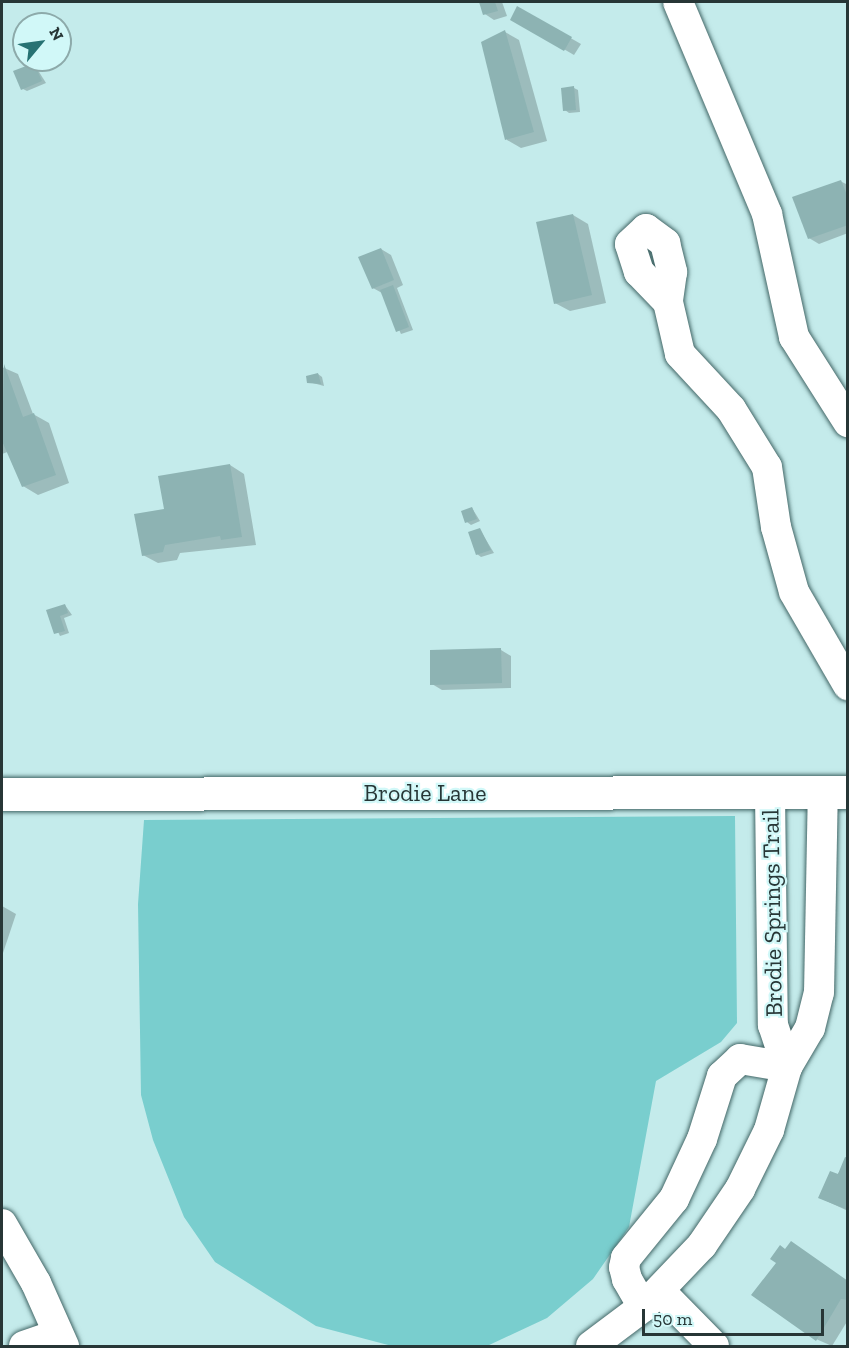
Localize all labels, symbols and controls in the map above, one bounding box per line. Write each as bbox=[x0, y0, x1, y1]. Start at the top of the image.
north arrow bbox=[12, 12, 72, 72]
text: N bbox=[45, 24, 68, 44]
street label: Brodie Lane bbox=[363, 779, 487, 807]
street label: Brodie Springs Trail bbox=[756, 809, 788, 1017]
scale bar bbox=[645, 1297, 826, 1335]
text: 50 m bbox=[653, 1308, 692, 1330]

